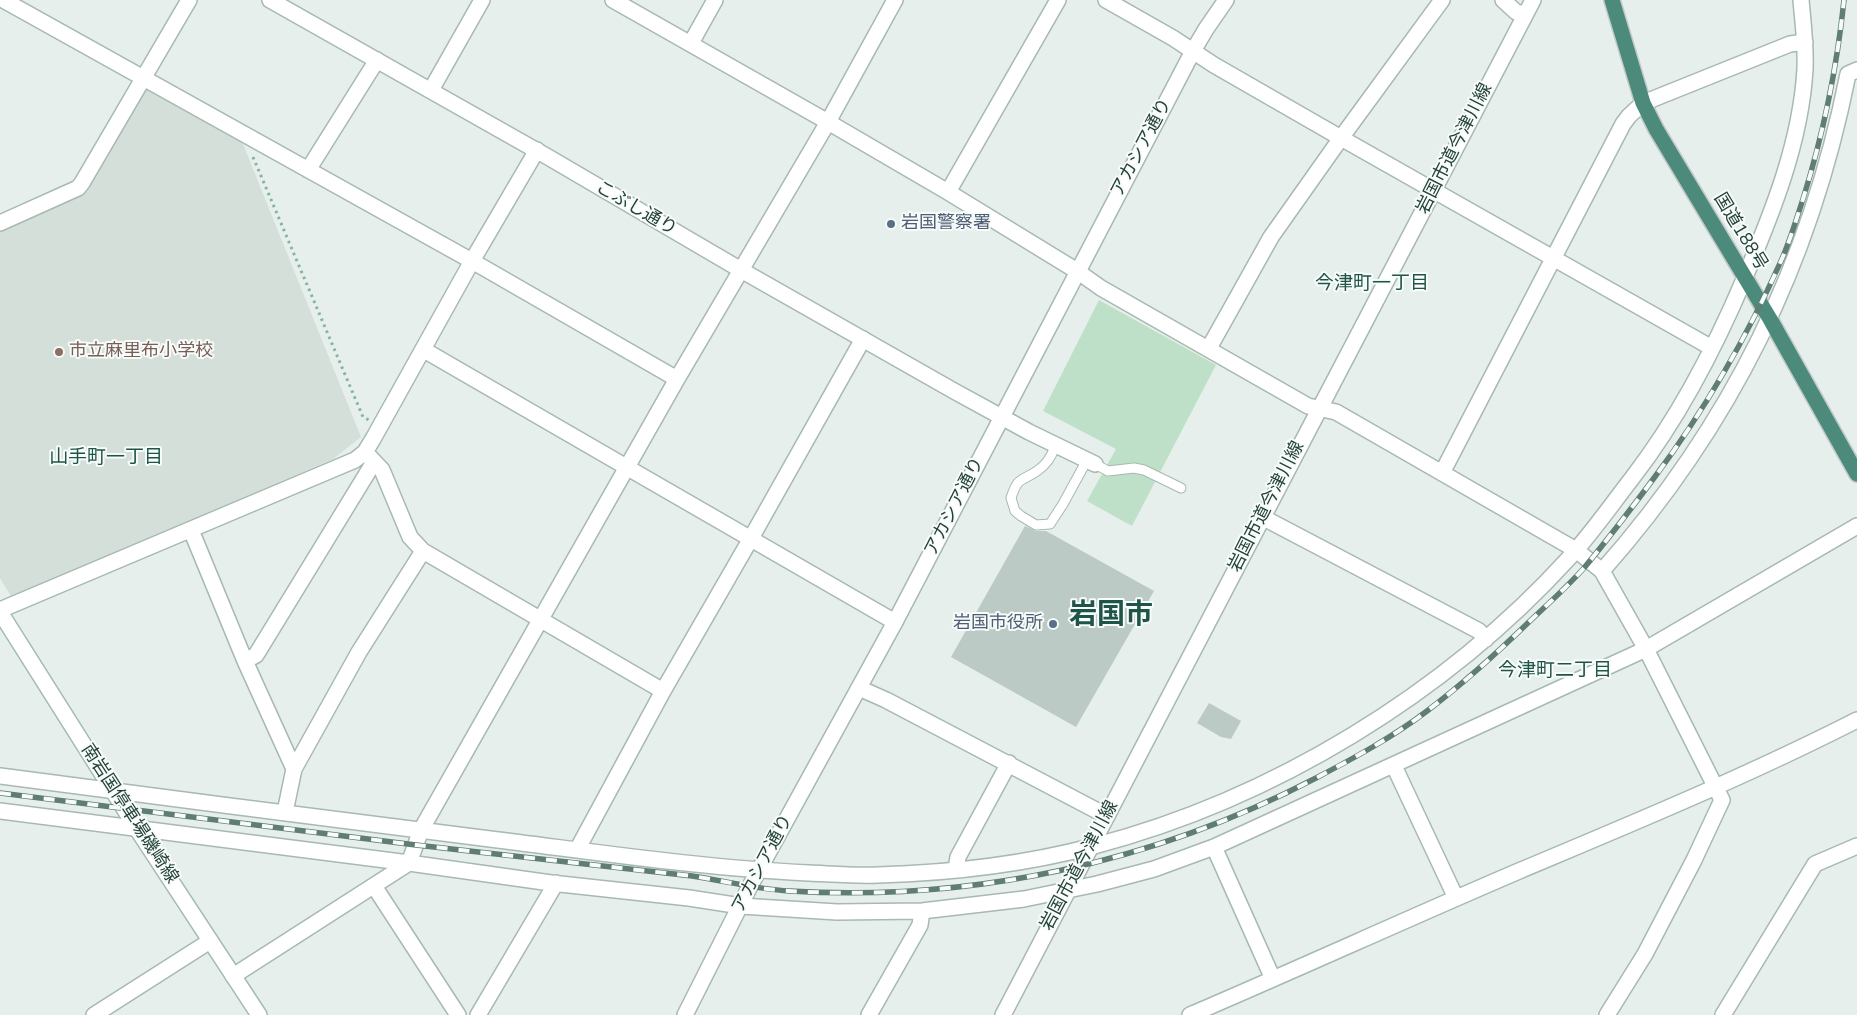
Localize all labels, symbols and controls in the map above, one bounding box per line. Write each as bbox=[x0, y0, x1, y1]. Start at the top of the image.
street label: 岩国市道今津川線 bbox=[1413, 80, 1497, 218]
street label: アカシア通り bbox=[1107, 95, 1177, 201]
street label: こぶし通り bbox=[592, 177, 680, 241]
street label: 国道188号 bbox=[1708, 189, 1772, 275]
place label: 岩国警察署 bbox=[901, 213, 991, 235]
marker: 岩国警察署 bbox=[885, 218, 897, 230]
district label: 今津町一丁目 bbox=[1315, 273, 1429, 295]
place label: 市立麻里布小学校 bbox=[69, 341, 213, 363]
marker: 市立麻里布小学校 bbox=[53, 346, 65, 358]
street label: 岩国市道今津川線 bbox=[1225, 438, 1309, 576]
district label: 山手町一丁目 bbox=[49, 447, 163, 469]
street label: アカシア通り bbox=[921, 454, 989, 560]
district label: 岩国市 bbox=[1069, 599, 1153, 633]
place label: 岩国市役所 bbox=[953, 613, 1043, 635]
marker: 岩国市役所 bbox=[1047, 618, 1059, 630]
district label: 今津町二丁目 bbox=[1498, 660, 1612, 682]
street label: 南岩国停車場磯崎線 bbox=[76, 740, 182, 888]
street label: 岩国市道今津川線 bbox=[1037, 797, 1123, 935]
street label: アカシア通り bbox=[728, 811, 798, 917]

